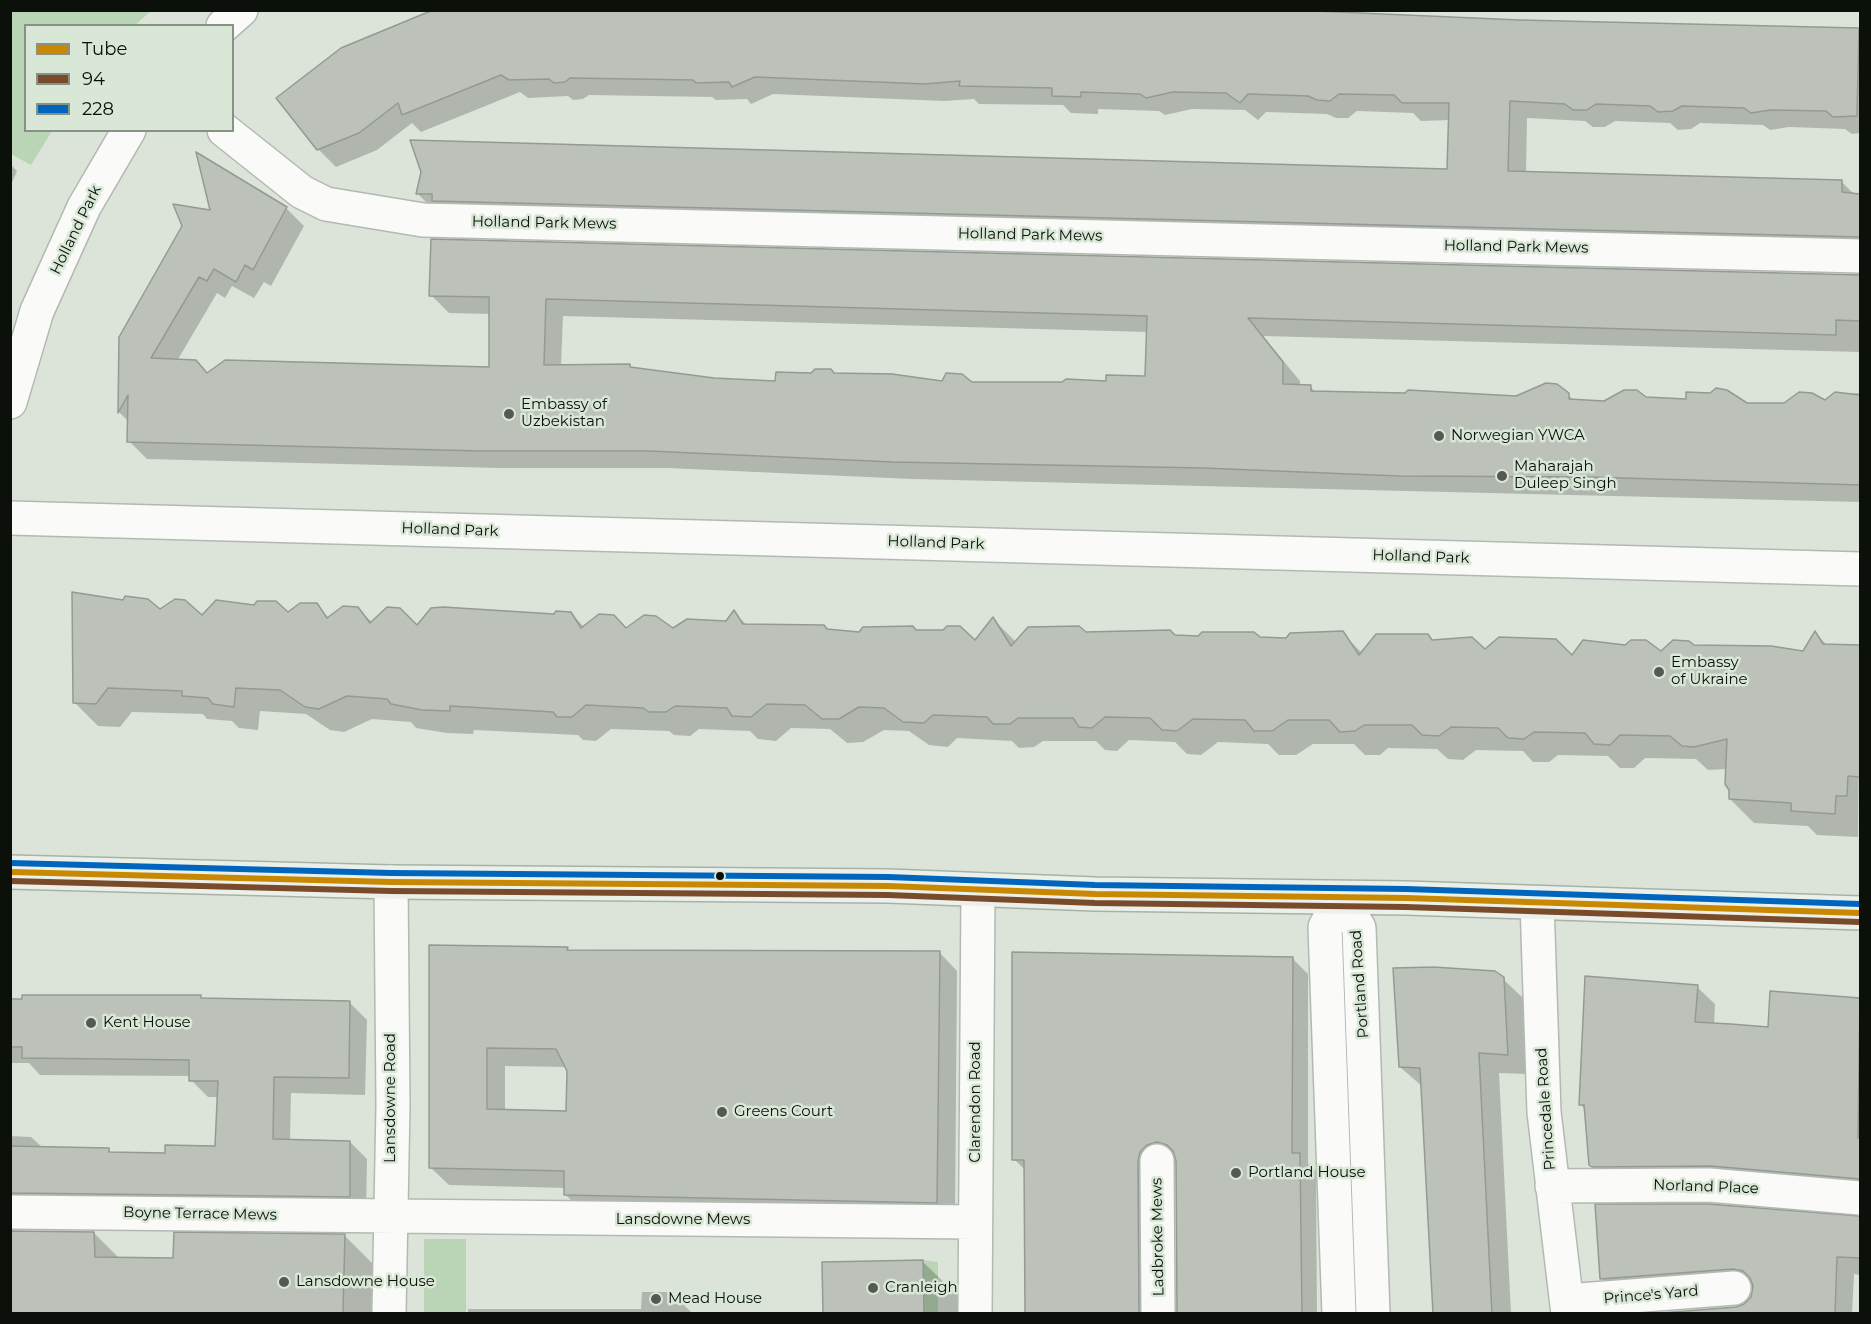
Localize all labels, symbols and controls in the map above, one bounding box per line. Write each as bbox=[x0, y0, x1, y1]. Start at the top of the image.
legend bbox=[24, 24, 234, 132]
text: Tube bbox=[82, 38, 127, 60]
text: 94 bbox=[82, 68, 105, 90]
text: 228 bbox=[82, 98, 114, 120]
street label: Holland Park bbox=[47, 182, 105, 278]
street label: Holland Park Mews bbox=[472, 213, 616, 233]
street label: Holland Park Mews bbox=[958, 225, 1102, 245]
street label: Holland Park Mews bbox=[1444, 237, 1588, 257]
place label: Embassy of Uzbekistan bbox=[521, 396, 607, 431]
marker: Embassy of Uzbekistan bbox=[502, 407, 516, 421]
place label: Norwegian YWCA bbox=[1451, 427, 1585, 445]
marker: Norwegian YWCA bbox=[1432, 429, 1446, 443]
place label: Maharajah Duleep Singh bbox=[1514, 458, 1617, 493]
marker: Maharajah Duleep Singh bbox=[1495, 469, 1509, 483]
street label: Holland Park bbox=[401, 519, 499, 541]
street label: Holland Park bbox=[887, 532, 985, 554]
street label: Holland Park bbox=[1372, 546, 1470, 568]
place label: Embassy of Ukraine bbox=[1671, 654, 1748, 689]
marker: Embassy of Ukraine bbox=[1652, 665, 1666, 679]
unlabelled marker bbox=[714, 870, 726, 882]
street label: Portland Road bbox=[1347, 929, 1373, 1039]
place label: Kent House bbox=[103, 1014, 191, 1032]
marker: Kent House bbox=[84, 1016, 98, 1030]
street label: Lansdowne Road bbox=[382, 1033, 400, 1163]
street label: Clarendon Road bbox=[967, 1041, 985, 1163]
street label: Princedale Road bbox=[1533, 1047, 1559, 1171]
place label: Greens Court bbox=[734, 1103, 833, 1121]
marker: Greens Court bbox=[715, 1105, 729, 1119]
place label: Portland House bbox=[1248, 1164, 1365, 1182]
marker: Portland House bbox=[1229, 1166, 1243, 1180]
street label: Norland Place bbox=[1653, 1176, 1759, 1198]
street label: Ladbroke Mews bbox=[1148, 1178, 1168, 1296]
street label: Boyne Terrace Mews bbox=[123, 1204, 277, 1224]
street label: Lansdowne Mews bbox=[616, 1211, 750, 1229]
place label: Lansdowne House bbox=[296, 1273, 435, 1291]
marker: Lansdowne House bbox=[277, 1275, 291, 1289]
place label: Cranleigh bbox=[885, 1279, 958, 1297]
marker: Cranleigh bbox=[866, 1281, 880, 1295]
street label: Prince's Yard bbox=[1603, 1282, 1699, 1308]
place label: Mead House bbox=[668, 1290, 762, 1308]
marker: Mead House bbox=[649, 1292, 663, 1306]

